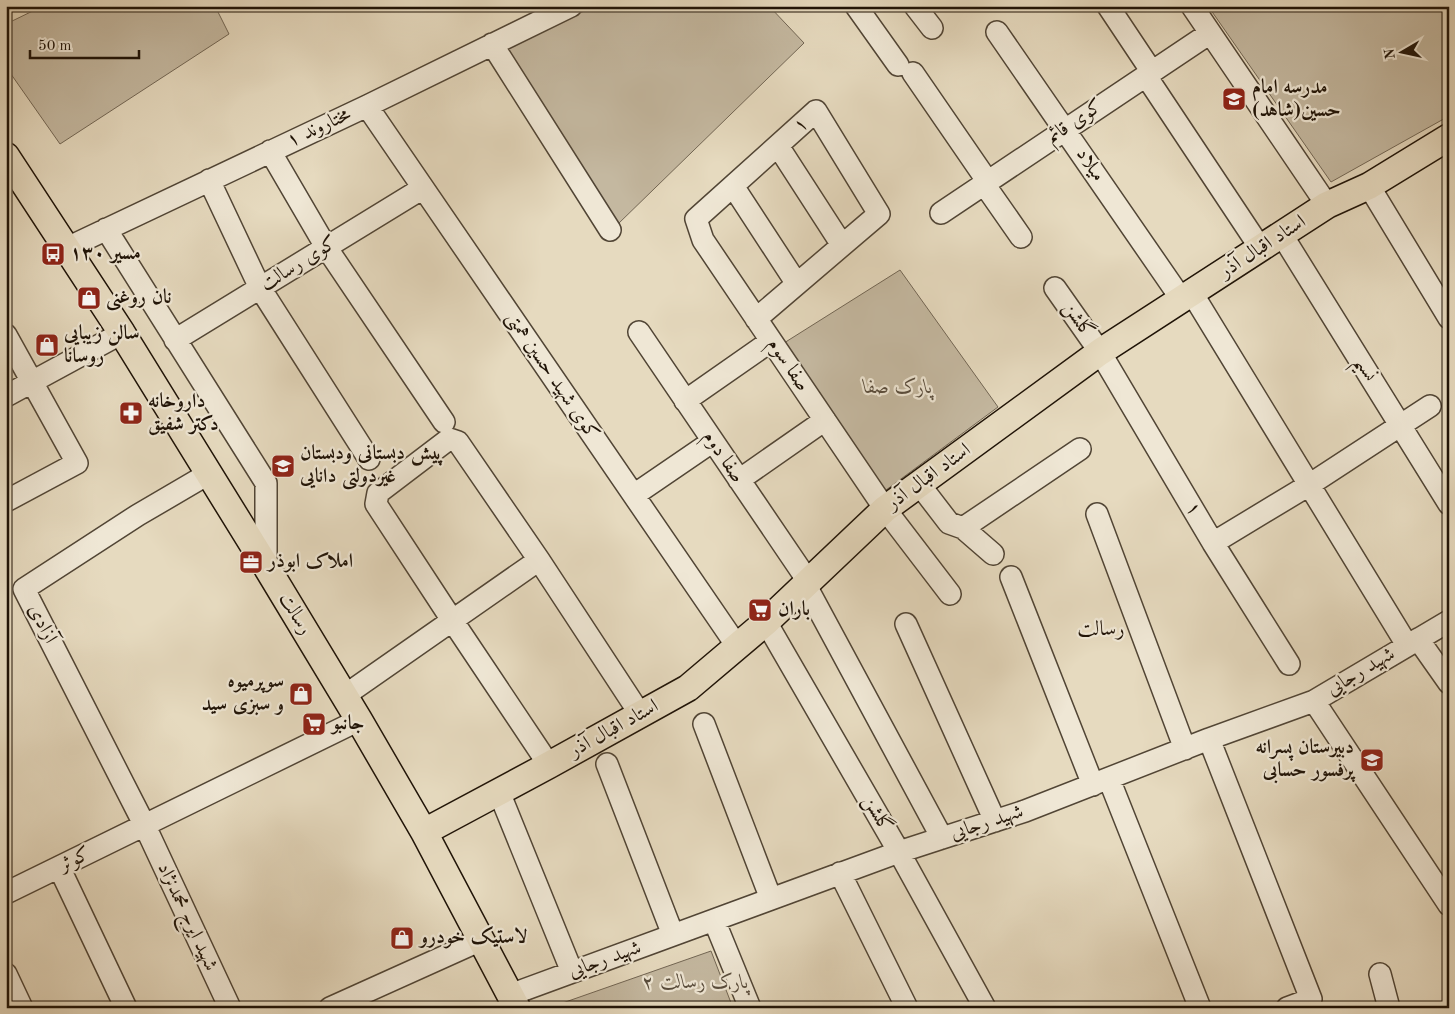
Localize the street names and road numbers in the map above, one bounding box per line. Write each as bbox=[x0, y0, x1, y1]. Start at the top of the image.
street label: کوی قائم bbox=[1043, 95, 1110, 153]
street label: مختاروند ۱ bbox=[284, 105, 354, 151]
street label: ۱ bbox=[790, 114, 812, 136]
street label: میلاد bbox=[1072, 145, 1108, 185]
street label: استاد اقبال آذر bbox=[1212, 208, 1310, 283]
street label: کوی رسالت bbox=[257, 232, 341, 296]
street label: گلشن bbox=[1057, 296, 1101, 343]
street label: کوی شهید حسین همتی bbox=[499, 308, 603, 445]
street label: صفا سوم bbox=[758, 335, 813, 398]
street label: نسیم bbox=[1343, 353, 1380, 389]
street label: صفا دوم bbox=[694, 427, 747, 490]
street label: استاد اقبال آذر bbox=[879, 437, 975, 515]
street label: ۱ bbox=[1181, 499, 1205, 519]
street label: رسالت bbox=[275, 590, 315, 638]
street label: آزادی bbox=[24, 599, 65, 649]
street label: شهید رجایی bbox=[1324, 644, 1399, 702]
street label: استاد اقبال آذر bbox=[562, 693, 662, 763]
street label: گلشن bbox=[857, 790, 899, 837]
street label: شهید رجایی bbox=[948, 802, 1027, 846]
street label: کوثر bbox=[54, 843, 94, 878]
street label: شهید ایرج محمدنژاد bbox=[148, 860, 221, 977]
street label: شهید رجایی bbox=[566, 938, 645, 984]

